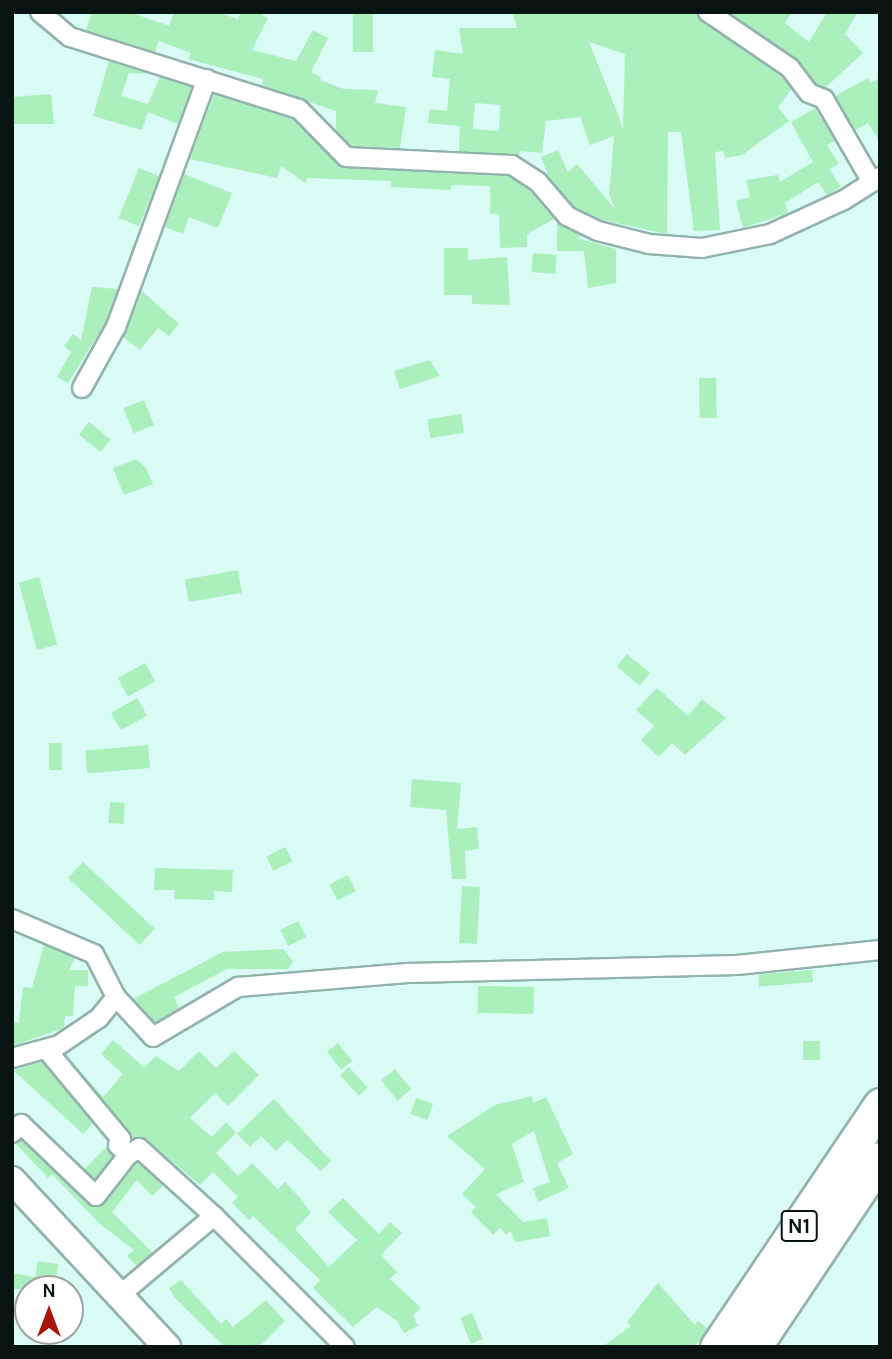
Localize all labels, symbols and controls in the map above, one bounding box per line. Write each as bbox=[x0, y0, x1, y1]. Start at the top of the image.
road number: N1 bbox=[780, 1208, 818, 1244]
north arrow bbox=[14, 1275, 84, 1345]
text: N bbox=[42, 1280, 56, 1302]

